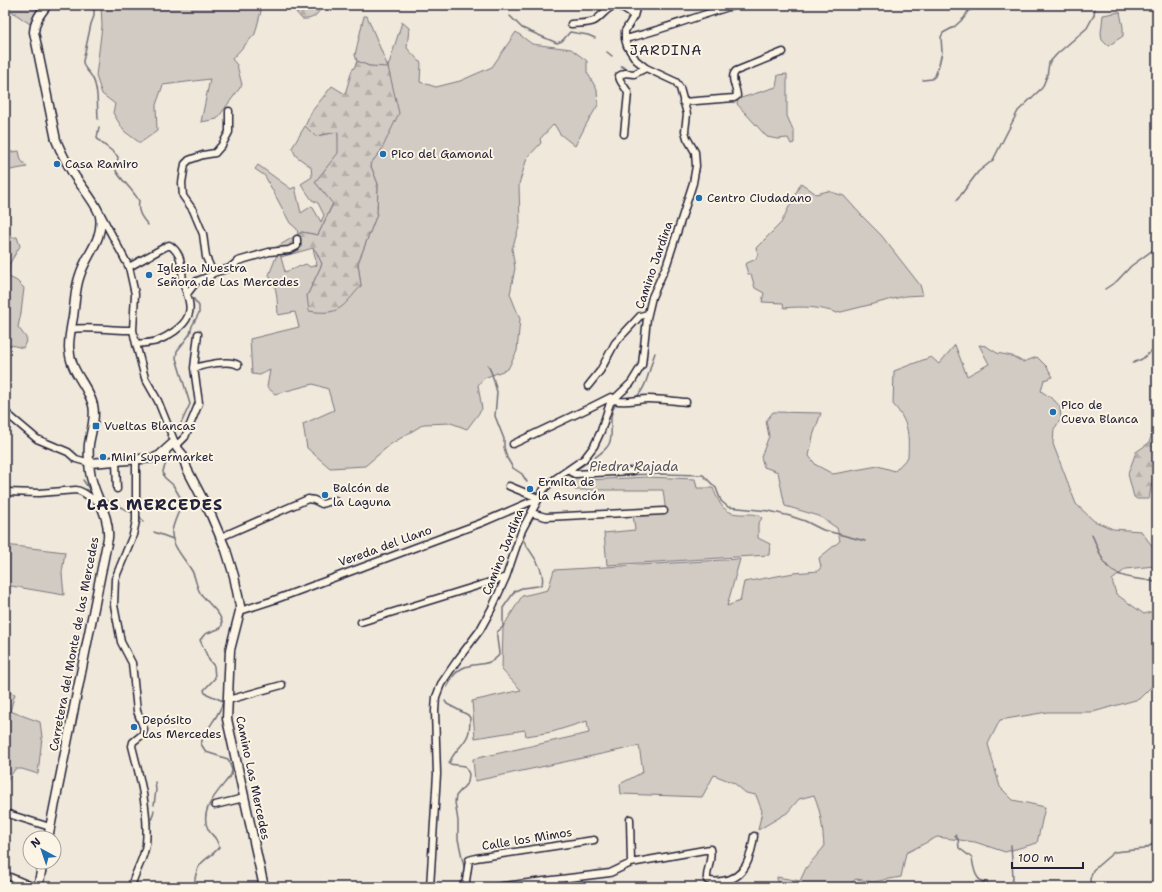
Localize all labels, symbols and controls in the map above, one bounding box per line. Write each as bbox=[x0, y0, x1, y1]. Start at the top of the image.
district label: JARDINA bbox=[630, 41, 702, 59]
place label: Pico del Gamonal bbox=[391, 146, 493, 162]
marker: Pico del Gamonal bbox=[378, 149, 388, 159]
place label: Casa Ramiro bbox=[65, 156, 138, 172]
marker: Casa Ramiro bbox=[52, 159, 62, 169]
place label: Centro Ciudadano bbox=[707, 190, 812, 206]
marker: Centro Ciudadano bbox=[694, 193, 704, 203]
street label: Camino Jardina bbox=[631, 218, 677, 311]
place label: Iglesia Nuestra Señora de Las Mercedes bbox=[157, 260, 299, 290]
marker: Iglesia Nuestra Señora de Las Mercedes bbox=[144, 270, 154, 280]
place label: Pico de Cueva Blanca bbox=[1061, 397, 1139, 427]
marker: Pico de Cueva Blanca bbox=[1048, 407, 1058, 417]
place label: Vueltas Blancas bbox=[104, 418, 196, 434]
marker: Vueltas Blancas bbox=[91, 421, 101, 431]
place label: Mini Supermarket bbox=[111, 449, 214, 465]
marker: Mini Supermarket bbox=[98, 452, 108, 462]
water label: Piedra Rajada bbox=[589, 458, 679, 475]
place label: Ermita de la Asunción bbox=[538, 474, 605, 504]
place label: Balcón de la Laguna bbox=[333, 480, 391, 510]
marker: Ermita de la Asunción bbox=[525, 484, 535, 494]
marker: Balcón de la Laguna bbox=[320, 490, 330, 500]
district label: LAS MERCEDES bbox=[87, 494, 223, 515]
street label: Camino Jardina bbox=[478, 506, 528, 598]
street label: Vereda del Llano bbox=[336, 522, 434, 570]
street label: Carretera del Monte de las Mercedes bbox=[45, 535, 103, 753]
place label: Depósito Las Mercedes bbox=[142, 712, 222, 742]
street label: Camino Las Mercedes bbox=[232, 715, 274, 841]
marker: Depósito Las Mercedes bbox=[129, 722, 139, 732]
street label: Calle los Mimos bbox=[481, 824, 573, 854]
north arrow bbox=[22, 830, 62, 870]
text: N bbox=[28, 834, 44, 851]
scale bar bbox=[1012, 844, 1083, 870]
text: 100 m bbox=[1018, 850, 1054, 866]

